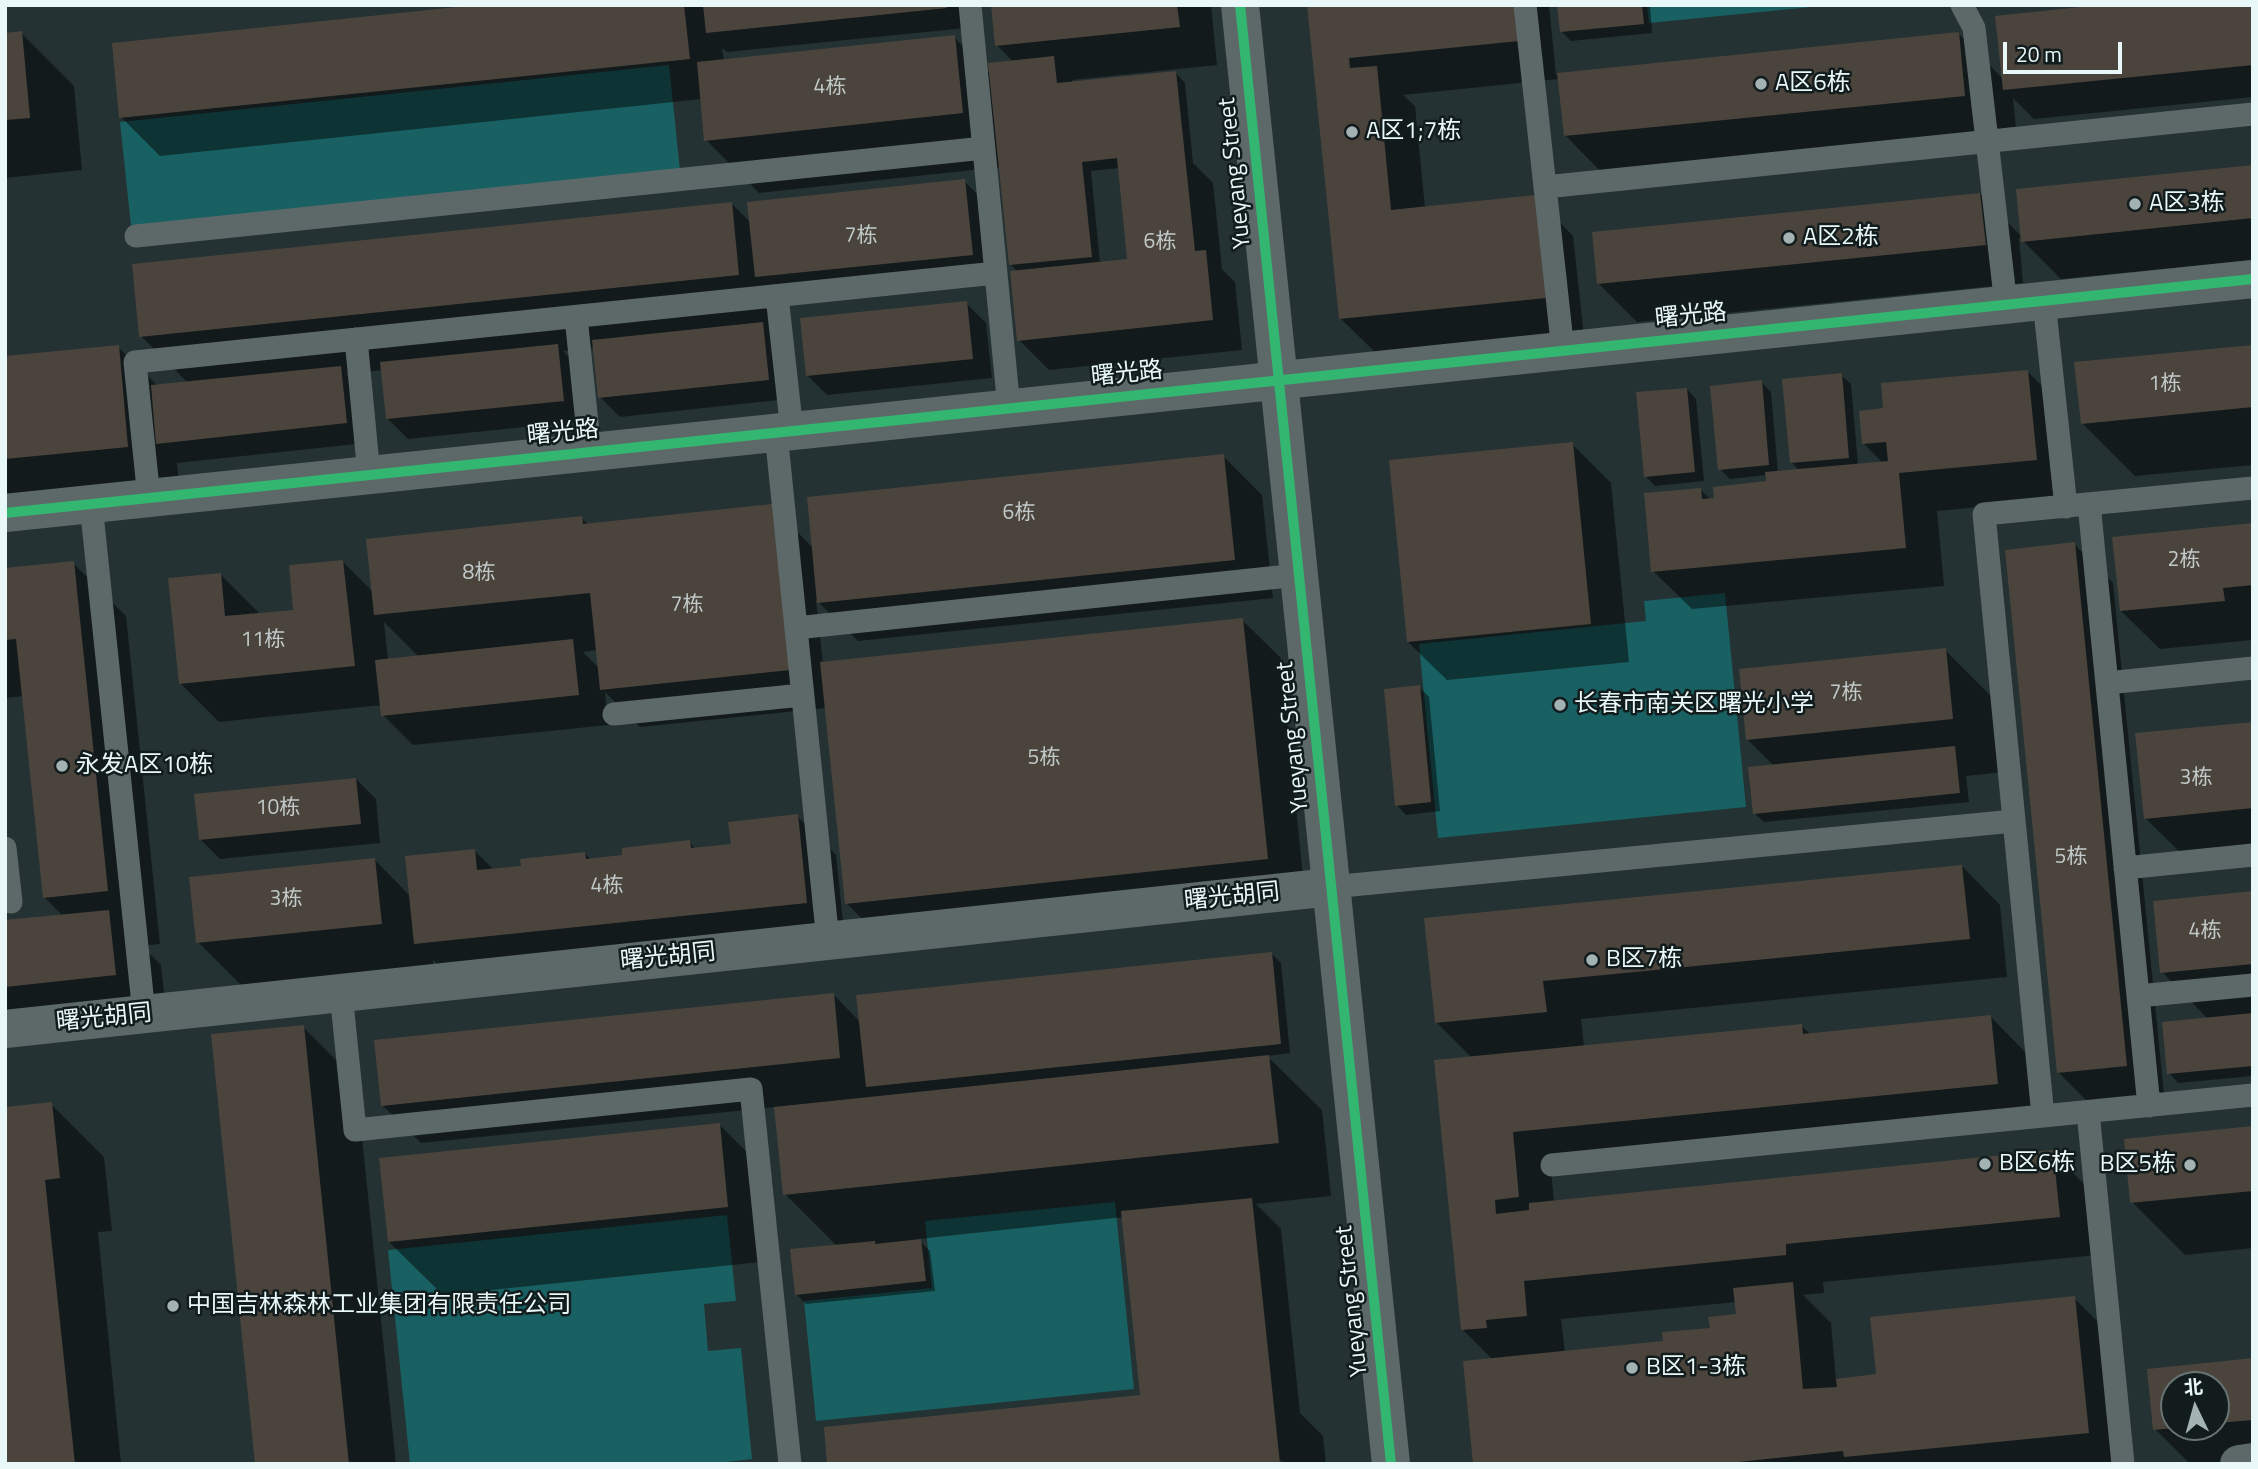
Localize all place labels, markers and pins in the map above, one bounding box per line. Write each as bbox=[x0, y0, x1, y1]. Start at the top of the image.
place label: A区6栋 bbox=[1775, 70, 1851, 98]
marker: A区6栋 bbox=[1753, 76, 1769, 92]
place label: A区1;7栋 bbox=[1366, 118, 1461, 146]
marker: A区1;7栋 bbox=[1344, 124, 1360, 140]
place label: A区3栋 bbox=[2149, 190, 2225, 218]
marker: A区3栋 bbox=[2127, 196, 2143, 212]
place label: A区2栋 bbox=[1803, 224, 1879, 252]
marker: A区2栋 bbox=[1781, 230, 1797, 246]
place label: 长春市南关区曙光小学 bbox=[1574, 691, 1814, 719]
marker: 长春市南关区曙光小学 bbox=[1552, 697, 1568, 713]
place label: 永发A区10栋 bbox=[76, 752, 213, 780]
marker: 永发A区10栋 bbox=[54, 758, 70, 774]
place label: B区7栋 bbox=[1606, 946, 1682, 974]
marker: B区7栋 bbox=[1584, 952, 1600, 968]
place label: B区6栋 bbox=[1999, 1150, 2075, 1178]
place label: B区5栋 bbox=[2100, 1151, 2176, 1179]
marker: B区6栋 bbox=[1977, 1156, 1993, 1172]
marker: B区5栋 bbox=[2182, 1157, 2198, 1173]
place label: 中国吉林森林工业集团有限责任公司 bbox=[187, 1292, 571, 1320]
marker: 中国吉林森林工业集团有限责任公司 bbox=[165, 1298, 181, 1314]
place label: B区1-3栋 bbox=[1646, 1354, 1746, 1382]
marker: B区1-3栋 bbox=[1624, 1360, 1640, 1376]

